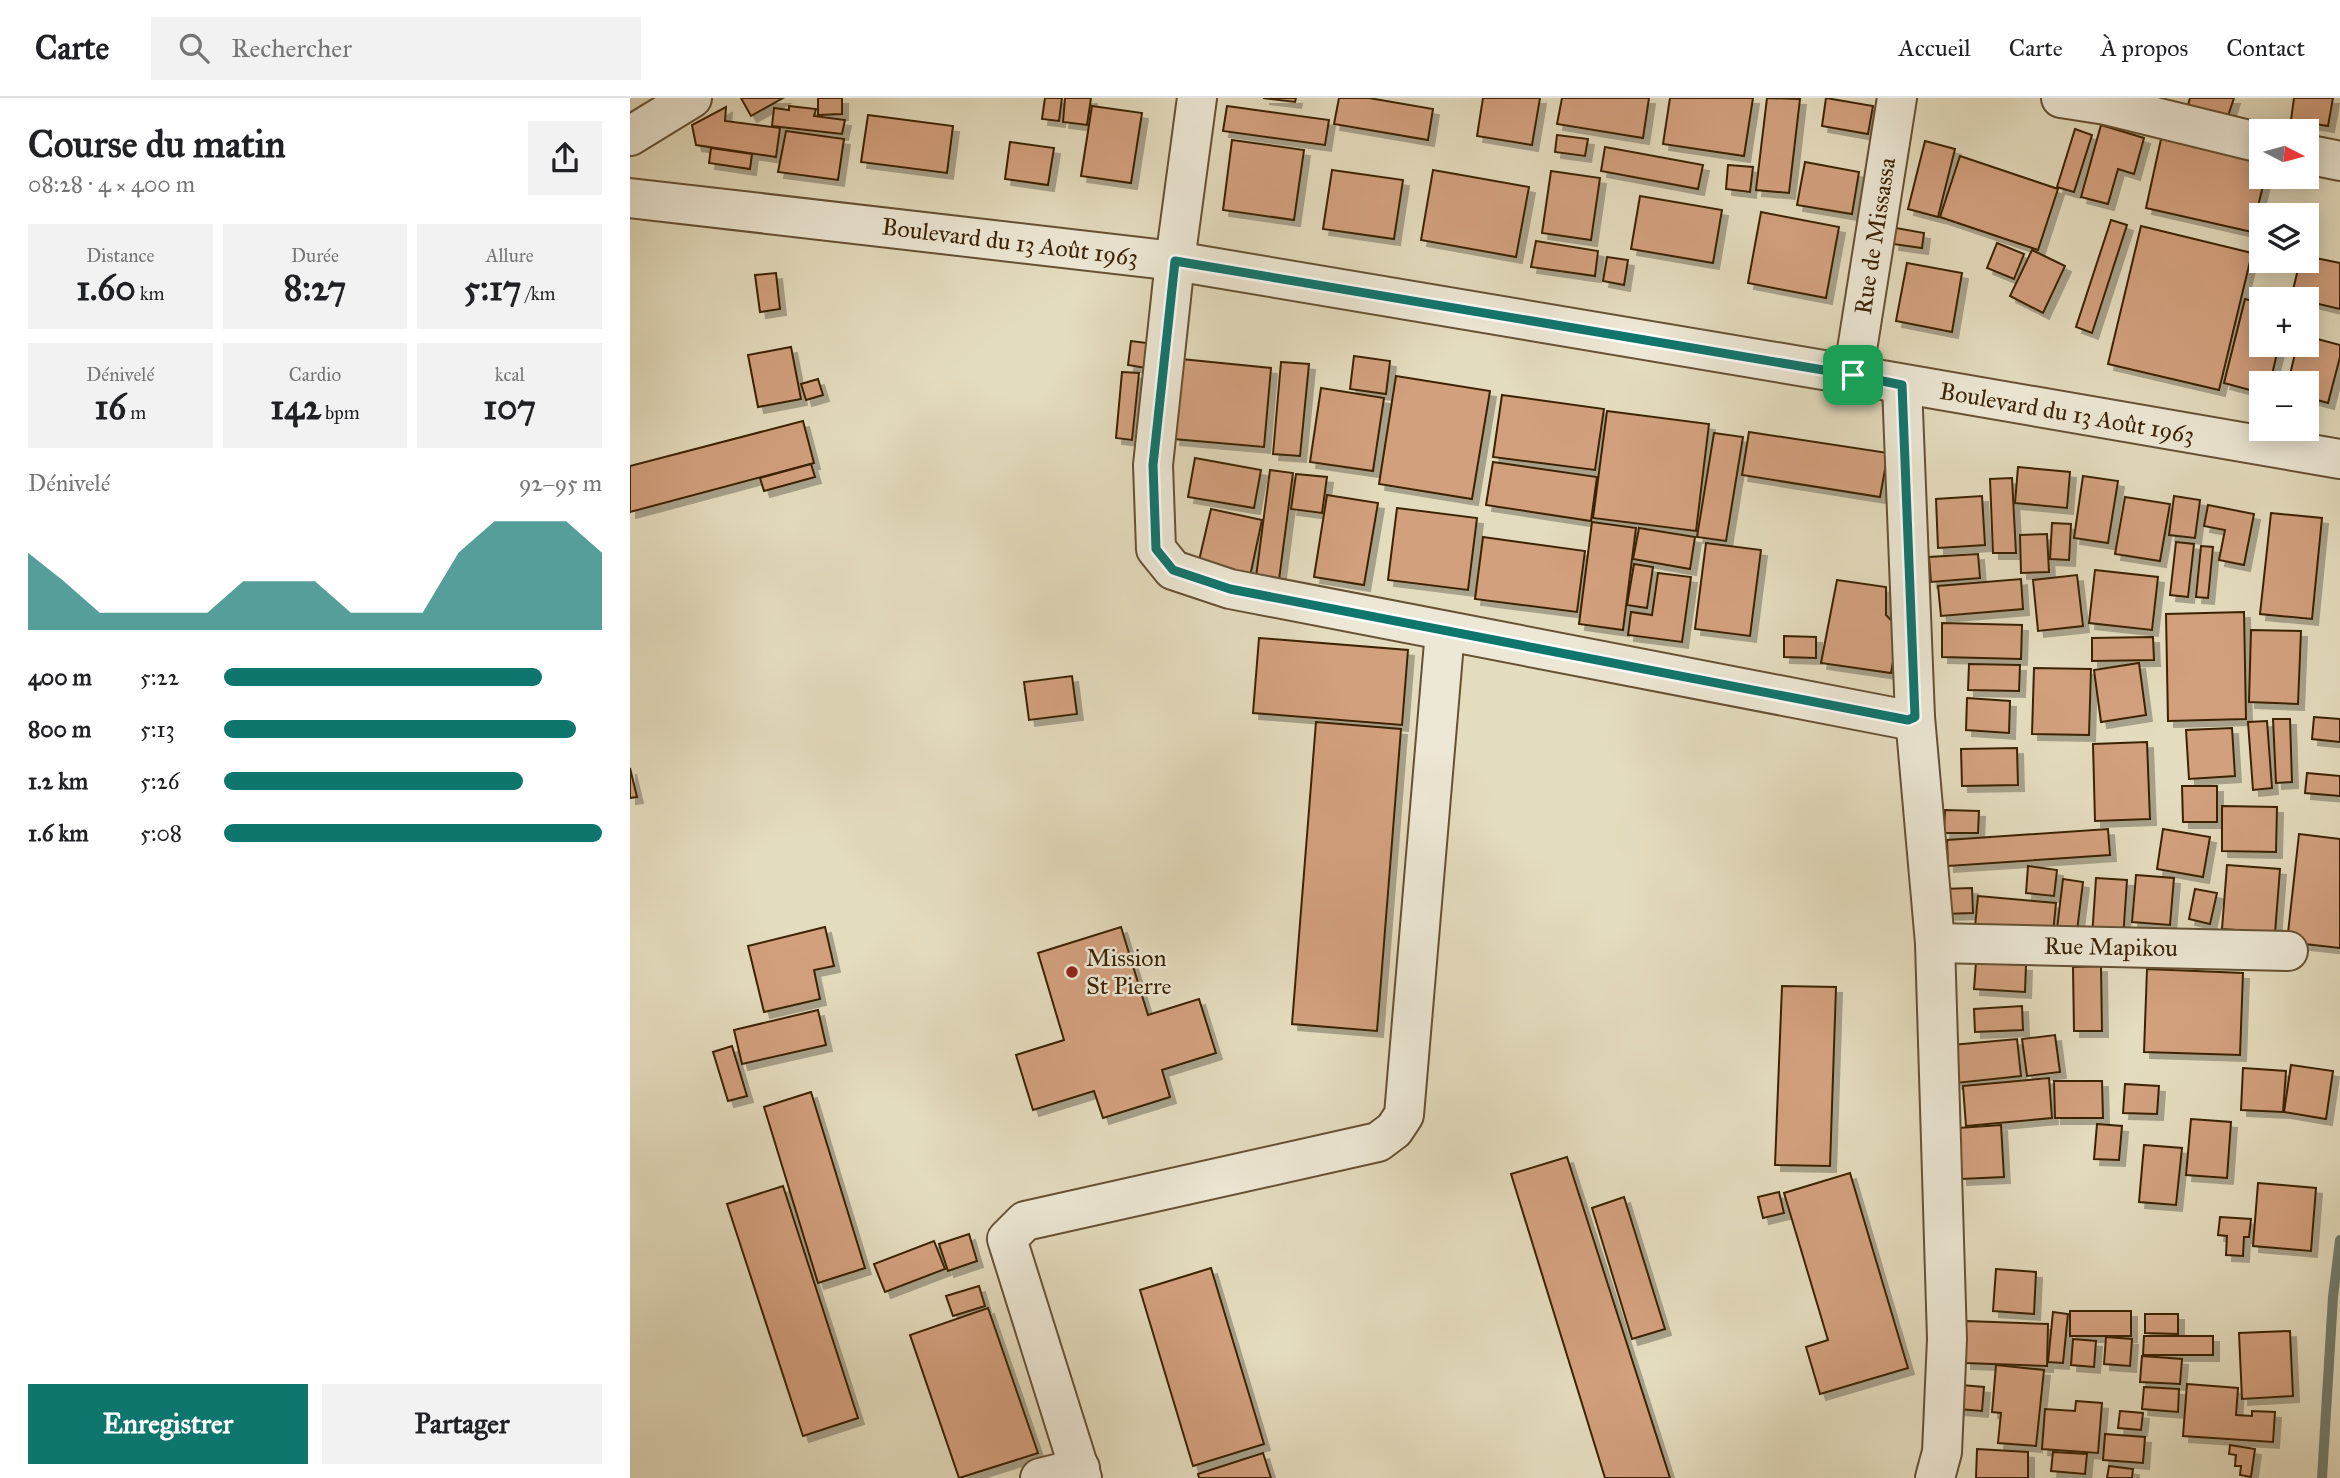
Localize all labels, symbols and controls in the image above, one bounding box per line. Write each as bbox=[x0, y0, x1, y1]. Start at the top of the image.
search box bbox=[151, 17, 641, 80]
text: Carte bbox=[35, 28, 109, 68]
icon: search bbox=[175, 29, 213, 67]
text: Rechercher bbox=[231, 32, 352, 64]
text: Accueil bbox=[1899, 33, 1971, 63]
text: Carte bbox=[2009, 33, 2063, 63]
text: À propos bbox=[2101, 33, 2188, 63]
text: Contact bbox=[2226, 33, 2305, 63]
north arrow bbox=[2249, 119, 2319, 189]
map controls bbox=[2249, 119, 2319, 441]
text: Course du matin bbox=[28, 121, 286, 167]
button: share bbox=[528, 121, 602, 195]
street label: Rue de Missassa bbox=[1848, 155, 1902, 317]
text: 08:28 · 4 × 400 m bbox=[28, 170, 195, 198]
button: layers bbox=[2249, 203, 2319, 273]
street label: Boulevard du 13 Août 1963 bbox=[880, 211, 1140, 273]
text: Distance bbox=[86, 244, 154, 267]
text: Durée bbox=[291, 244, 339, 267]
text: Allure bbox=[486, 244, 534, 267]
text: 1.60 bbox=[76, 267, 136, 310]
text: 8:27 bbox=[284, 267, 346, 310]
text: 5:17 bbox=[464, 267, 521, 310]
text: km bbox=[136, 282, 164, 305]
text: /km bbox=[521, 282, 555, 305]
button: + bbox=[2249, 287, 2319, 357]
pin bbox=[1823, 345, 1883, 405]
icon: arrive bbox=[1834, 356, 1872, 394]
text: Dénivelé bbox=[86, 363, 154, 386]
text: Cardio bbox=[289, 363, 341, 386]
text: kcal bbox=[495, 363, 525, 386]
button: − bbox=[2249, 371, 2319, 441]
street label: Boulevard du 13 Août 1963 bbox=[1937, 376, 2197, 450]
text: 16 bbox=[94, 386, 126, 429]
text: 142 bbox=[270, 386, 321, 429]
text: 107 bbox=[483, 386, 536, 429]
text: m bbox=[126, 401, 146, 424]
text: bpm bbox=[321, 401, 360, 424]
text: Dénivelé bbox=[28, 469, 110, 497]
text: 92–95 m bbox=[519, 469, 602, 497]
text: 400 m bbox=[28, 663, 92, 691]
text: 5:22 bbox=[140, 663, 179, 691]
text: 800 m bbox=[28, 715, 91, 743]
text: 5:13 bbox=[140, 715, 175, 743]
text: 1.2 km bbox=[28, 767, 88, 795]
text: 5:26 bbox=[140, 767, 180, 795]
text: 1.6 km bbox=[28, 819, 89, 847]
text: 5:08 bbox=[140, 819, 182, 847]
street label: Rue Mapikou bbox=[2044, 931, 2178, 963]
place label: Mission St Pierre bbox=[1086, 943, 1172, 1001]
marker: Mission St Pierre bbox=[1064, 964, 1080, 980]
button: Enregistrer bbox=[28, 1384, 308, 1464]
button: Partager bbox=[322, 1384, 602, 1464]

